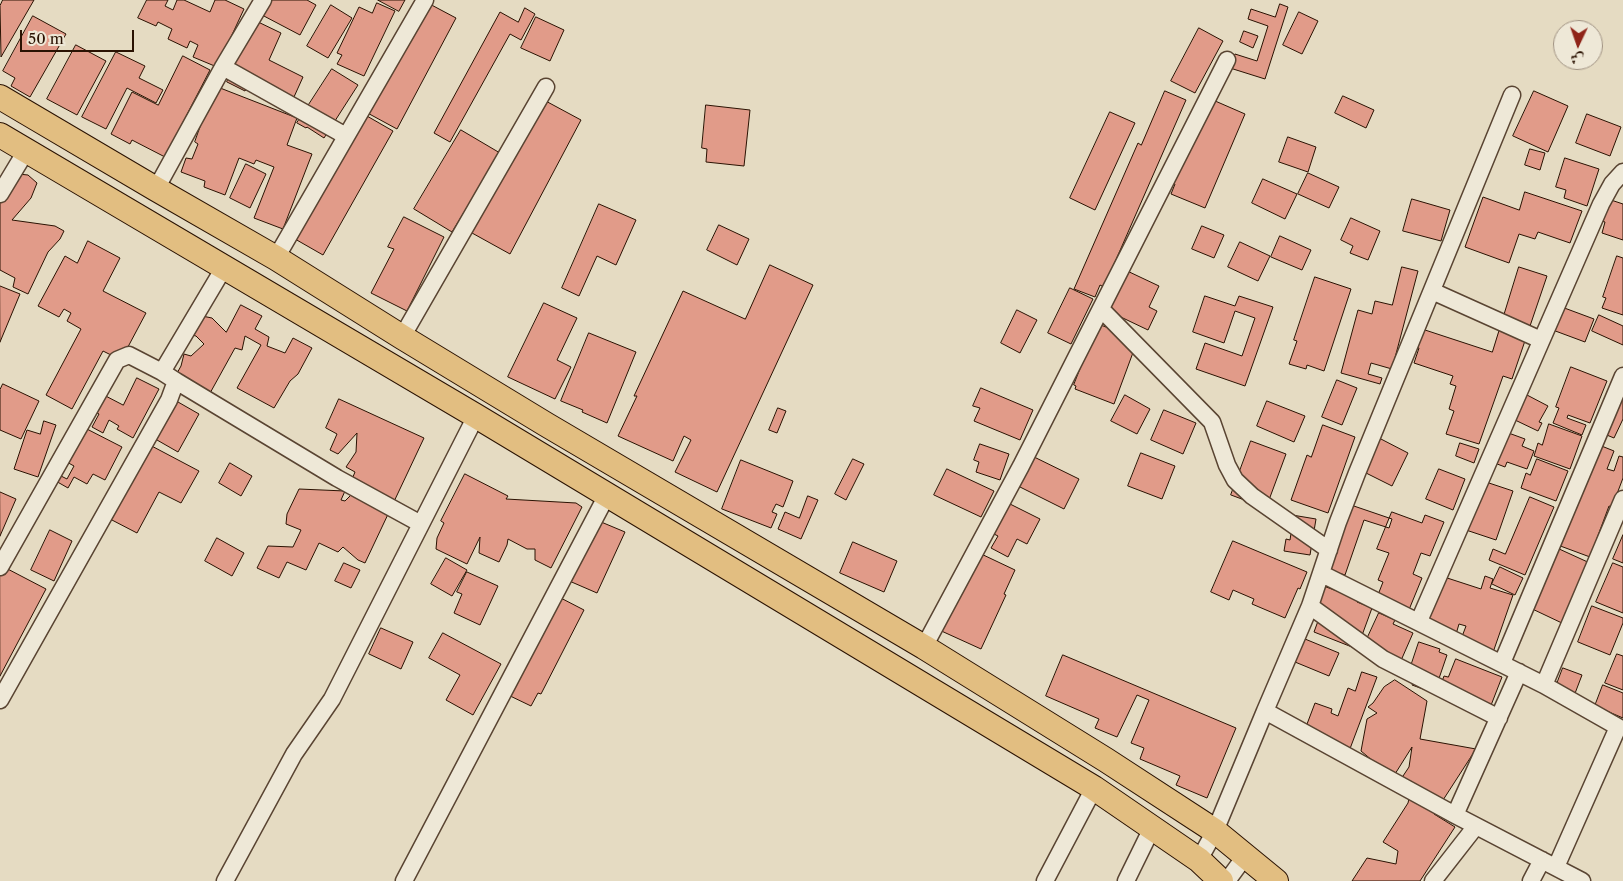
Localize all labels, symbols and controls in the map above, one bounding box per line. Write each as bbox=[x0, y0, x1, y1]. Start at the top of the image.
scale bar bbox=[22, 20, 136, 52]
north arrow bbox=[1553, 20, 1603, 70]
text: 50 m bbox=[28, 29, 64, 48]
text: ش bbox=[1570, 50, 1585, 68]

